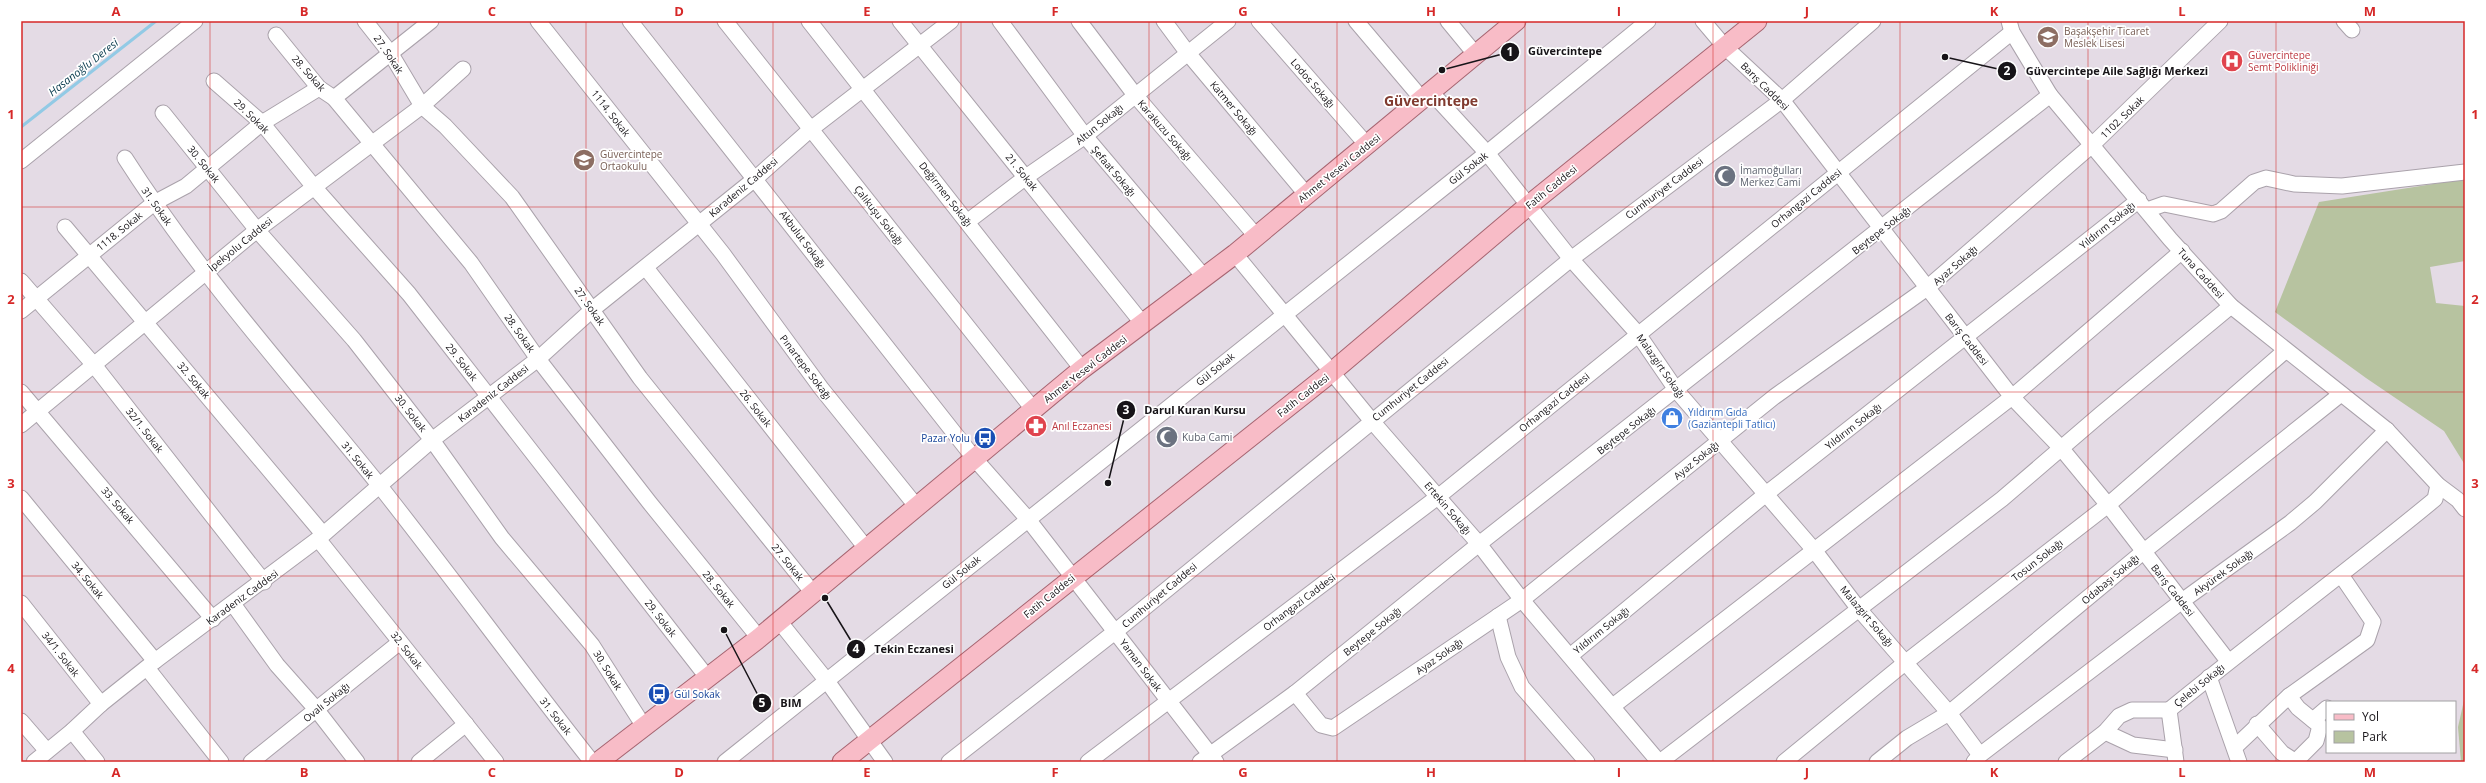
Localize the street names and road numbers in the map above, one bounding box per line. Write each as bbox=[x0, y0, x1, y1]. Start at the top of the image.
street label: 27. Sokak bbox=[371, 32, 408, 77]
street label: 28. Sokak bbox=[289, 52, 329, 95]
street label: Lodos Sokağı bbox=[1288, 55, 1338, 111]
street label: Barış Caddesi bbox=[1738, 59, 1792, 113]
street label: Katmer Sokağı bbox=[1207, 78, 1261, 138]
street label: 1114. Sokak bbox=[588, 87, 634, 140]
street label: 1102. Sokak bbox=[2097, 92, 2147, 141]
street label: 29. Sokak bbox=[231, 96, 273, 137]
street label: Karakuzu Sokağı bbox=[1135, 97, 1195, 163]
street label: Altun Sokağı bbox=[1072, 100, 1126, 148]
street label: Ahmet Yesevi Caddesi bbox=[1295, 130, 1383, 206]
street label: 30. Sokak bbox=[185, 142, 224, 186]
street label: Şefaat Sokağı bbox=[1089, 143, 1139, 199]
street label: Gül Sokak bbox=[1446, 148, 1491, 188]
street label: 21. Sokak bbox=[1003, 150, 1042, 194]
street label: Karadeniz Caddesi bbox=[706, 154, 780, 220]
street label: Cumhuriyet Caddesi bbox=[1622, 154, 1706, 222]
street label: Değirmen Sokağı bbox=[916, 159, 976, 229]
street label: Fatih Caddesi bbox=[1522, 162, 1580, 212]
street label: Orhangazi Caddesi bbox=[1768, 165, 1844, 231]
street label: Çalıkuşu Sokağı bbox=[851, 182, 907, 248]
street label: 31. Sokak bbox=[139, 184, 176, 229]
street label: Yıldırım Sokağı bbox=[2076, 198, 2138, 252]
street label: Beytepe Sokağı bbox=[1849, 203, 1913, 257]
street label: Akbulut Sokağı bbox=[777, 207, 829, 271]
street label: 1118. Sokak bbox=[93, 208, 146, 254]
street label: İpekyolu Caddesi bbox=[205, 214, 275, 274]
street label: Ayaz Sokağı bbox=[1930, 242, 1980, 288]
street label: Tuna Caddesi bbox=[2175, 245, 2227, 301]
street label: 27. Sokak bbox=[572, 284, 609, 329]
street label: Barış Caddesi bbox=[1942, 310, 1992, 368]
street label: 28. Sokak bbox=[502, 311, 539, 356]
street label: Malazgirt Sokağı bbox=[1634, 331, 1688, 401]
street label: Pınartepe Sokağı bbox=[777, 332, 835, 402]
street label: Ahmet Yesevi Caddesi bbox=[1040, 332, 1130, 406]
street label: 29. Sokak bbox=[443, 340, 482, 384]
street label: Gül Sokak bbox=[1193, 349, 1238, 389]
street label: Cumhuriyet Caddesi bbox=[1369, 354, 1451, 424]
street label: 32. Sokak bbox=[174, 359, 214, 402]
street label: Karadeniz Caddesi bbox=[455, 361, 531, 425]
street label: Orhangazi Caddesi bbox=[1516, 369, 1592, 435]
street label: Fatih Caddesi bbox=[1274, 370, 1332, 420]
street label: 26. Sokak bbox=[737, 386, 776, 430]
street label: 30. Sokak bbox=[392, 391, 431, 435]
street label: Yıldırım Sokağı bbox=[1822, 400, 1884, 452]
street label: Beytepe Sokağı bbox=[1594, 403, 1658, 457]
street label: 32/1. Sokak bbox=[123, 405, 167, 456]
street label: Ayaz Sokağı bbox=[1670, 437, 1722, 483]
street label: 31. Sokak bbox=[339, 438, 378, 482]
street label: Ertekin Sokağı bbox=[1422, 478, 1474, 538]
street label: 33. Sokak bbox=[98, 484, 138, 527]
street label: Tosun Sokağı bbox=[2008, 536, 2066, 584]
street label: 27. Sokak bbox=[769, 540, 808, 584]
street label: Akyürek Sokağı bbox=[2190, 546, 2256, 598]
street label: Odabaşı Sokağı bbox=[2078, 551, 2142, 607]
street label: Gül Sokak bbox=[939, 552, 984, 592]
street label: 34. Sokak bbox=[69, 558, 108, 602]
street label: Cumhuriyet Caddesi bbox=[1118, 559, 1200, 631]
street label: Barış Caddesi bbox=[2148, 561, 2198, 619]
street label: Karadeniz Caddesi bbox=[203, 566, 281, 628]
street label: 28. Sokak bbox=[700, 567, 739, 611]
street label: Orhangazi Caddesi bbox=[1260, 570, 1338, 634]
street label: Fatih Caddesi bbox=[1020, 571, 1078, 621]
street label: Malazgirt Sokağı bbox=[1837, 582, 1897, 650]
street label: 29. Sokak bbox=[642, 596, 681, 640]
street label: Beytepe Sokağı bbox=[1340, 603, 1404, 659]
street label: Yıldırım Sokağı bbox=[1570, 603, 1632, 657]
street label: 32. Sokak bbox=[388, 628, 427, 672]
street label: 34/1. Sokak bbox=[39, 629, 83, 680]
street label: Ayaz Sokağı bbox=[1413, 635, 1465, 677]
street label: Yaman Sokak bbox=[1117, 636, 1166, 695]
street label: 30. Sokak bbox=[590, 648, 626, 693]
street label: Çelebi Sokağı bbox=[2171, 660, 2227, 710]
street label: Ovalı Sokağı bbox=[300, 679, 352, 725]
street label: 31. Sokak bbox=[537, 694, 576, 738]

